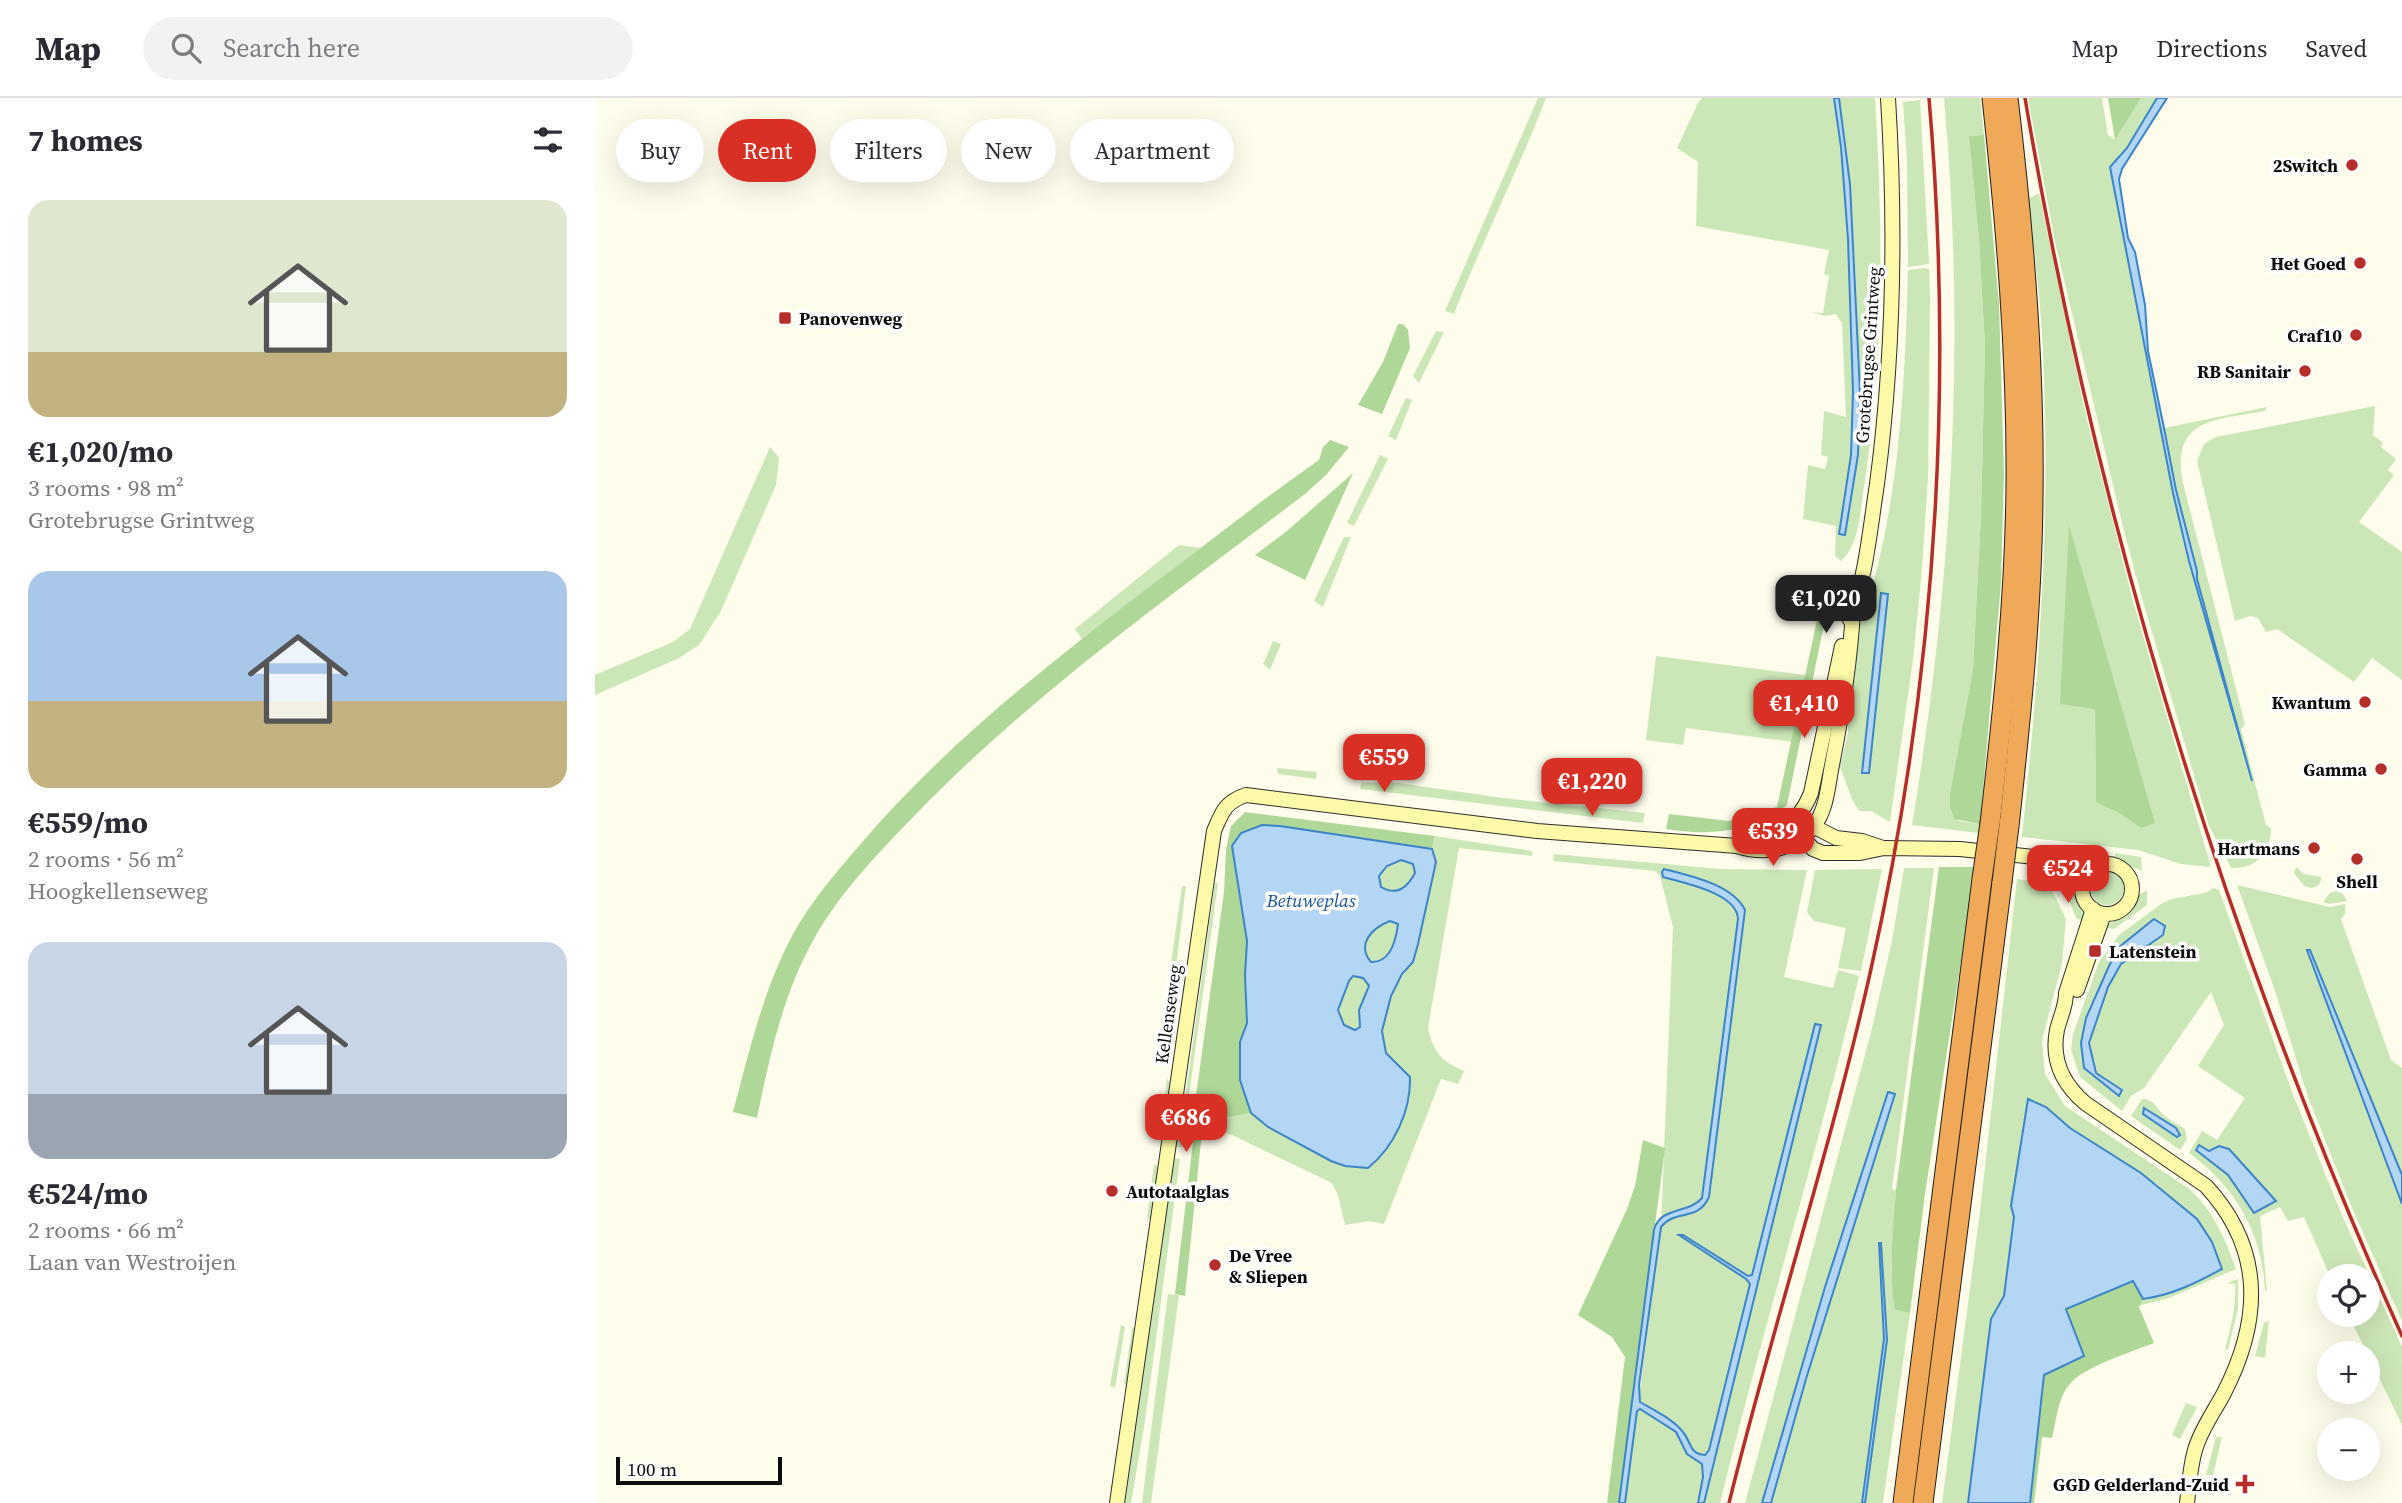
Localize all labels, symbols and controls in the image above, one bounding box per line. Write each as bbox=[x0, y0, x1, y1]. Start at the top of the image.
search box bbox=[143, 17, 633, 80]
text: Map bbox=[35, 26, 101, 71]
icon: search bbox=[167, 29, 205, 67]
text: Search here bbox=[223, 30, 360, 66]
text: Map bbox=[2071, 32, 2118, 65]
text: Directions bbox=[2156, 32, 2267, 65]
text: Saved bbox=[2305, 32, 2367, 65]
chip: Buy bbox=[616, 119, 704, 182]
chip: Rent bbox=[718, 119, 816, 182]
chip: Filters bbox=[830, 119, 947, 182]
chip: New bbox=[961, 119, 1056, 182]
chip: Apartment bbox=[1070, 119, 1234, 182]
text: 7 homes bbox=[28, 120, 143, 161]
icon: filters bbox=[529, 121, 567, 159]
place label: 2Switch bbox=[2273, 153, 2338, 178]
marker: 2Switch bbox=[2344, 157, 2360, 173]
icon: home bbox=[235, 245, 361, 371]
place label: Het Goed bbox=[2271, 251, 2346, 276]
marker: Het Goed bbox=[2352, 255, 2368, 271]
street label: Grotebrugse Grintweg bbox=[1849, 266, 1887, 444]
place label: Panovenweg bbox=[799, 306, 902, 331]
marker: Panovenweg bbox=[777, 310, 793, 326]
place label: Craf10 bbox=[2287, 323, 2342, 348]
marker: Craf10 bbox=[2348, 327, 2364, 343]
place label: RB Sanitair bbox=[2197, 359, 2292, 384]
marker: RB Sanitair bbox=[2297, 363, 2313, 379]
text: €1,020/mo bbox=[28, 431, 173, 472]
text: 3 rooms · 98 m² bbox=[28, 472, 184, 504]
text: Grotebrugse Grintweg bbox=[28, 504, 254, 536]
pin: €1,020 bbox=[1769, 575, 1883, 635]
text: €1,020 bbox=[1791, 582, 1861, 614]
icon: home bbox=[235, 616, 361, 742]
pin: €1,410 bbox=[1747, 680, 1861, 740]
text: €1,410 bbox=[1769, 687, 1839, 719]
place label: Kwantum bbox=[2272, 690, 2351, 715]
marker: Kwantum bbox=[2357, 694, 2373, 710]
pin: €559 bbox=[1343, 734, 1425, 794]
text: €559 bbox=[1359, 741, 1409, 773]
place label: Gamma bbox=[2303, 757, 2367, 782]
pin: €1,220 bbox=[1535, 758, 1649, 818]
marker: Gamma bbox=[2373, 761, 2389, 777]
text: €1,220 bbox=[1557, 765, 1627, 797]
text: €559/mo bbox=[28, 802, 148, 843]
pin: €539 bbox=[1732, 808, 1814, 868]
text: €539 bbox=[1748, 815, 1798, 847]
place label: Hartmans bbox=[2217, 836, 2300, 861]
marker: Hartmans bbox=[2306, 840, 2322, 856]
text: 2 rooms · 56 m² bbox=[28, 843, 184, 875]
pin: €524 bbox=[2027, 846, 2109, 905]
marker: Shell bbox=[2349, 851, 2365, 867]
text: €524 bbox=[2043, 852, 2093, 884]
place label: Shell bbox=[2336, 869, 2378, 894]
text: Hoogkellenseweg bbox=[28, 875, 208, 907]
water label: Betuweplas bbox=[1265, 887, 1356, 913]
place label: Latenstein bbox=[2109, 939, 2197, 964]
marker: Latenstein bbox=[2087, 943, 2103, 959]
street label: Kellenseweg bbox=[1149, 963, 1187, 1065]
icon: home bbox=[235, 987, 361, 1113]
pin: €686 bbox=[1145, 1094, 1227, 1154]
text: €686 bbox=[1161, 1101, 1211, 1133]
text: €524/mo bbox=[28, 1173, 148, 1214]
place label: Autotaalglas bbox=[1126, 1179, 1229, 1204]
marker: Autotaalglas bbox=[1104, 1183, 1120, 1199]
text: 2 rooms · 66 m² bbox=[28, 1214, 184, 1246]
place label: De Vree & Sliepen bbox=[1229, 1243, 1308, 1289]
text: Laan van Westroijen bbox=[28, 1246, 236, 1278]
marker: De Vree & Sliepen bbox=[1207, 1257, 1223, 1273]
map controls bbox=[2317, 1264, 2380, 1481]
button: locate bbox=[2317, 1264, 2380, 1327]
button: + bbox=[2317, 1341, 2380, 1404]
button: − bbox=[2317, 1418, 2380, 1481]
scale bar bbox=[616, 1454, 782, 1486]
text: 100 m bbox=[627, 1456, 677, 1482]
place label: GGD Gelderland-Zuid bbox=[2053, 1472, 2229, 1497]
marker: GGD Gelderland-Zuid bbox=[2235, 1474, 2255, 1494]

